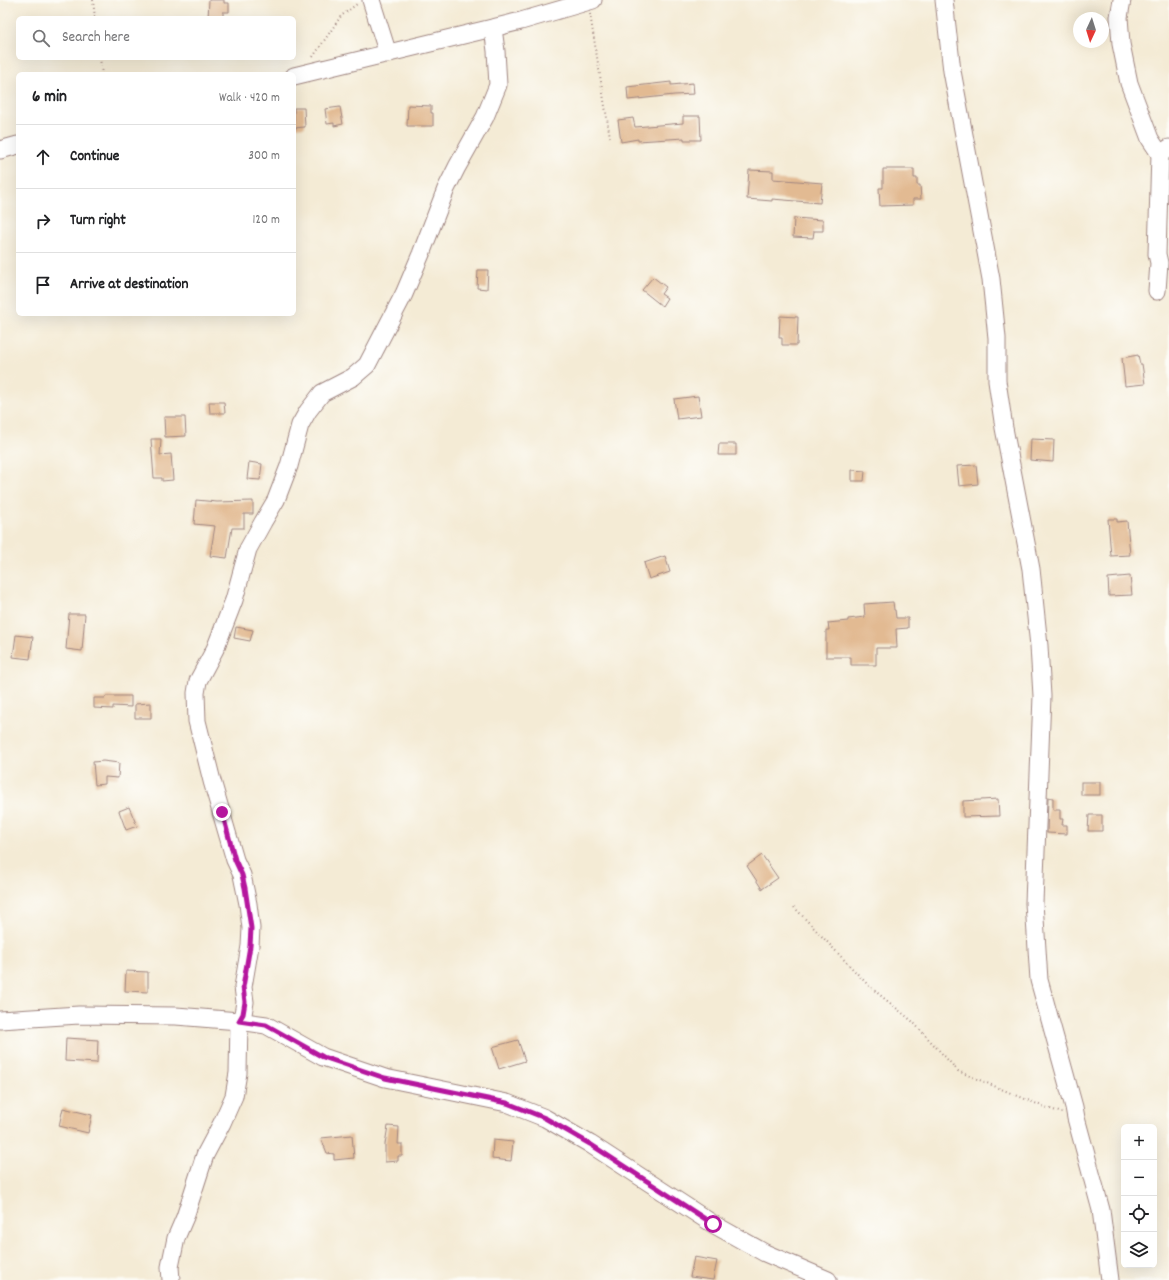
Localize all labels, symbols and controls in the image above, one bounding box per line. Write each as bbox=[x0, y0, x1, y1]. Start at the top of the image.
north arrow bbox=[1073, 12, 1109, 48]
search box bbox=[16, 16, 296, 60]
icon: search bbox=[30, 27, 52, 49]
text: Search here bbox=[62, 27, 130, 49]
text: 6 min bbox=[32, 86, 67, 110]
text: Walk · 420 m bbox=[219, 89, 280, 108]
icon: ahead bbox=[32, 146, 54, 168]
text: Continue bbox=[70, 146, 119, 168]
text: 300 m bbox=[248, 147, 280, 166]
icon: right bbox=[32, 210, 54, 232]
text: Turn right bbox=[70, 210, 126, 232]
text: 120 m bbox=[252, 211, 280, 230]
icon: arrive bbox=[32, 274, 54, 296]
text: Arrive at destination bbox=[70, 274, 188, 296]
route end bbox=[213, 803, 231, 821]
map controls bbox=[1121, 1124, 1157, 1268]
button: + bbox=[1121, 1124, 1157, 1160]
button: − bbox=[1121, 1160, 1157, 1196]
button: locate bbox=[1121, 1196, 1157, 1232]
route start bbox=[704, 1215, 722, 1233]
button: layers bbox=[1121, 1232, 1157, 1268]

